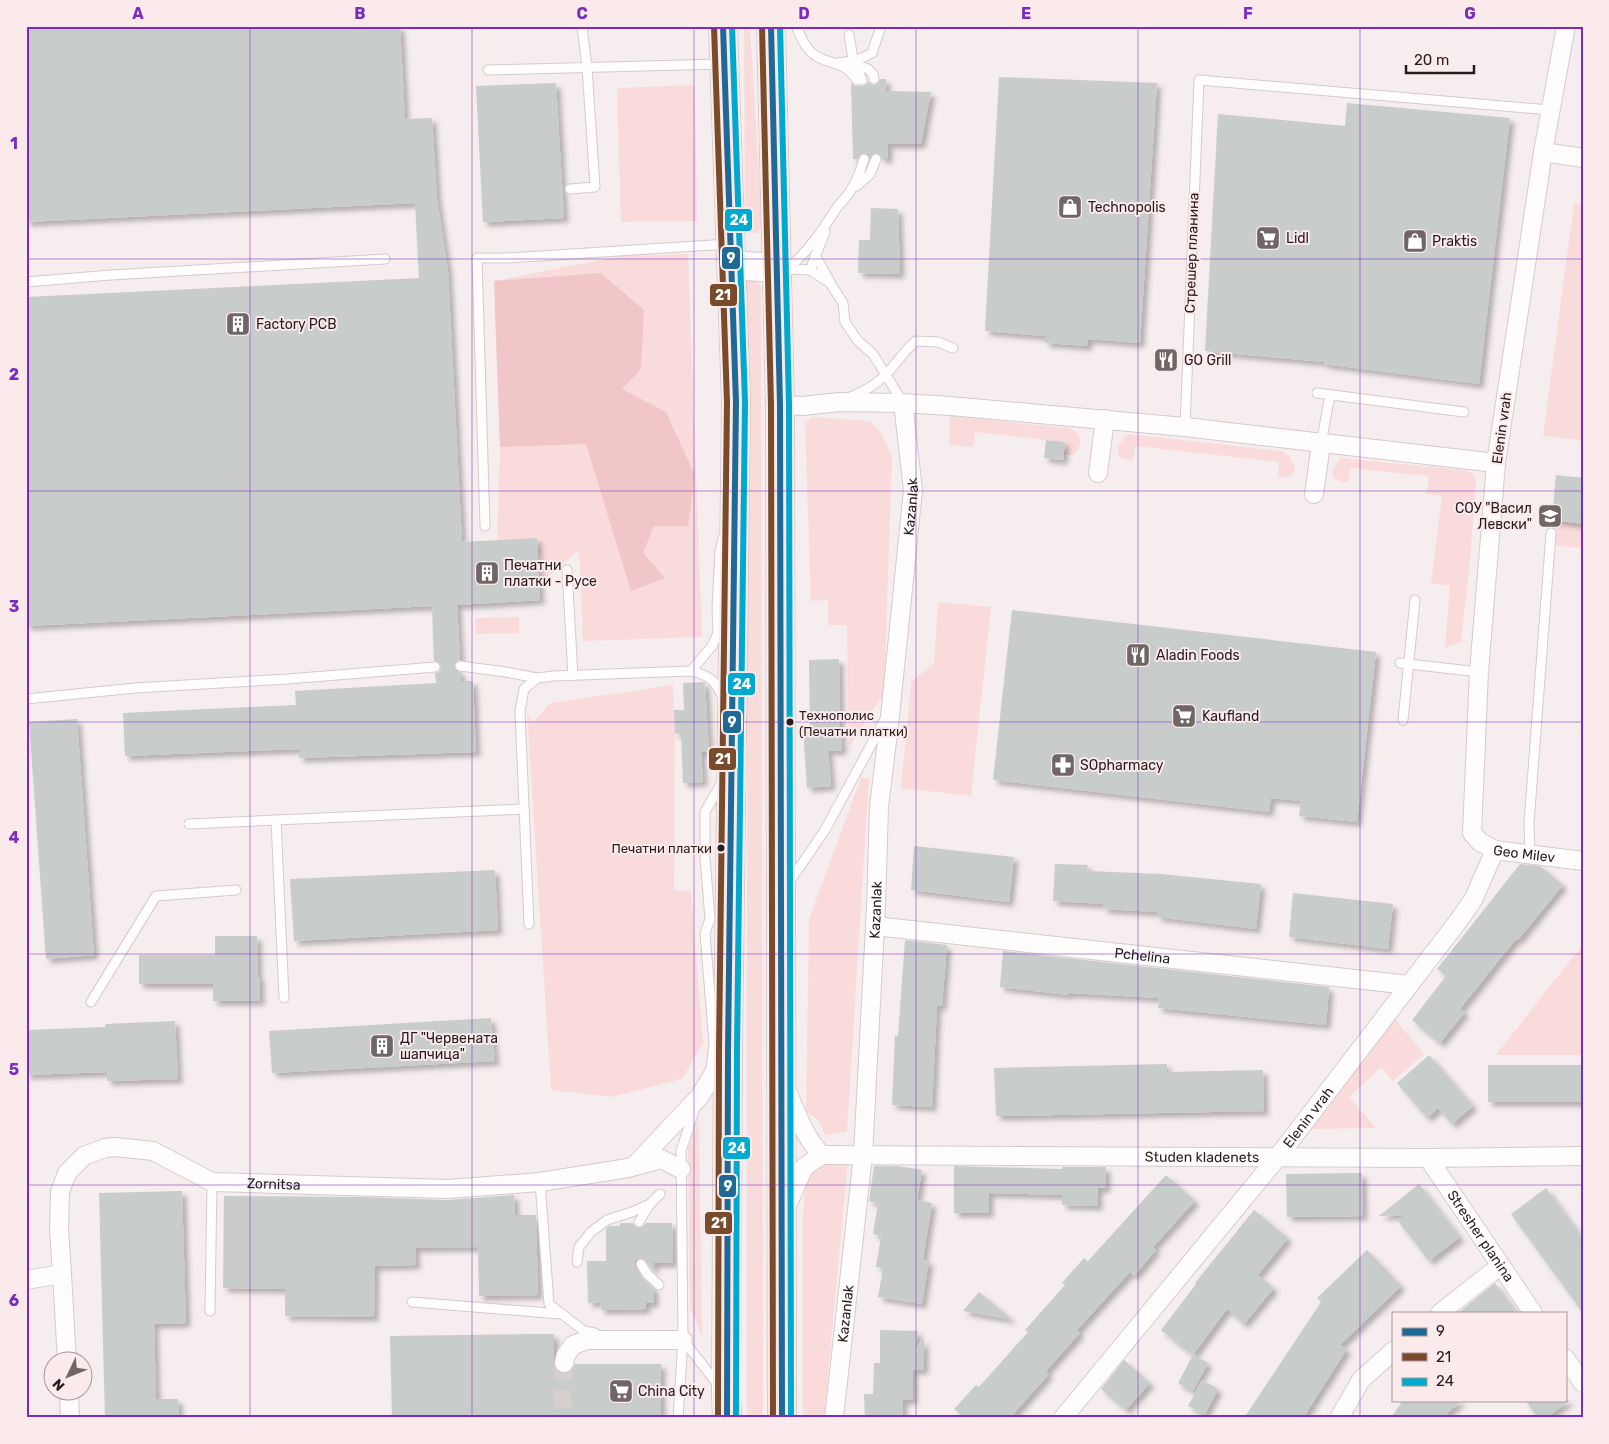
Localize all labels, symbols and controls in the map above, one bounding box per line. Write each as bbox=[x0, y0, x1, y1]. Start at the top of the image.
text: A bbox=[132, 4, 144, 23]
text: B bbox=[354, 4, 366, 23]
text: C bbox=[576, 4, 588, 23]
text: D bbox=[798, 4, 810, 23]
text: E bbox=[1021, 4, 1031, 23]
text: F bbox=[1243, 4, 1253, 23]
text: G bbox=[1464, 4, 1476, 23]
scale bar bbox=[1406, 42, 1474, 74]
text: 20 m bbox=[1414, 51, 1449, 69]
text: 1 bbox=[10, 134, 18, 153]
street label: Стрешер планина bbox=[1181, 192, 1203, 314]
shop icon: Technopolis bbox=[1057, 194, 1083, 220]
place label: Technopolis bbox=[1088, 199, 1166, 216]
line badge: 24 bbox=[724, 208, 753, 232]
text: 24 bbox=[730, 212, 749, 229]
supermarket icon: Lidl bbox=[1255, 225, 1281, 251]
shop icon: Praktis bbox=[1402, 228, 1428, 254]
place label: Lidl bbox=[1286, 230, 1309, 247]
place label: Praktis bbox=[1432, 233, 1477, 250]
line badge: 9 bbox=[721, 246, 741, 270]
text: 9 bbox=[727, 250, 736, 267]
line badge: 21 bbox=[709, 283, 738, 307]
text: 21 bbox=[715, 287, 731, 304]
building icon: Factory PCB bbox=[225, 311, 251, 337]
place label: Factory PCB bbox=[256, 316, 337, 333]
restaurant icon: GO Grill bbox=[1153, 347, 1179, 373]
place label: GO Grill bbox=[1184, 352, 1232, 369]
text: 2 bbox=[9, 365, 19, 384]
street label: Elenin vrah bbox=[1489, 391, 1515, 465]
street label: Kazanlak bbox=[900, 476, 922, 536]
place label: СОУ "Васил Левски" bbox=[1455, 500, 1532, 533]
school or university icon: СОУ "Васил Левски" bbox=[1537, 503, 1563, 529]
place label: Печатни платки - Русе bbox=[504, 557, 597, 590]
building icon: Печатни платки - Русе bbox=[474, 560, 500, 586]
text: 3 bbox=[9, 597, 19, 616]
restaurant icon: Aladin Foods bbox=[1125, 642, 1151, 668]
place label: Aladin Foods bbox=[1156, 647, 1240, 664]
line badge: 24 bbox=[727, 672, 756, 696]
text: 24 bbox=[733, 676, 752, 693]
supermarket icon: Kaufland bbox=[1171, 703, 1197, 729]
place label: Технополис (Печатни платки) bbox=[799, 708, 908, 739]
place label: Kaufland bbox=[1202, 708, 1259, 725]
line badge: 9 bbox=[722, 710, 742, 734]
text: 9 bbox=[728, 714, 737, 731]
marker: Технополис (Печатни платки) bbox=[785, 717, 795, 727]
line badge: 21 bbox=[708, 747, 737, 771]
text: 21 bbox=[715, 751, 731, 768]
pharmacy icon: SOpharmacy bbox=[1050, 752, 1076, 778]
place label: SOpharmacy bbox=[1080, 757, 1164, 774]
text: 4 bbox=[9, 828, 20, 847]
place label: Печатни платки bbox=[611, 841, 712, 856]
street label: Geo Milev bbox=[1492, 841, 1556, 866]
marker: Печатни платки bbox=[716, 843, 726, 853]
street label: Kazanlak bbox=[866, 880, 885, 939]
street label: Pchelina bbox=[1114, 944, 1171, 967]
place label: ДГ "Червената шапчица" bbox=[400, 1030, 498, 1063]
building icon: ДГ "Червената шапчица" bbox=[369, 1033, 395, 1059]
text: 5 bbox=[9, 1060, 19, 1079]
street label: Elenin vrah bbox=[1279, 1083, 1337, 1151]
line badge: 24 bbox=[722, 1136, 751, 1160]
text: 24 bbox=[728, 1140, 747, 1157]
street label: Studen kladenets bbox=[1145, 1148, 1259, 1166]
line badge: 9 bbox=[718, 1174, 737, 1198]
street label: Zornitsa bbox=[247, 1175, 301, 1193]
text: 9 bbox=[724, 1178, 733, 1195]
street label: Stresher planina bbox=[1444, 1187, 1518, 1285]
line badge: 21 bbox=[704, 1211, 733, 1235]
text: 21 bbox=[711, 1215, 727, 1232]
street label: Kazanlak bbox=[834, 1283, 857, 1343]
text: 6 bbox=[9, 1291, 19, 1310]
legend bbox=[1392, 1312, 1566, 1402]
text: 9 bbox=[1436, 1322, 1445, 1340]
text: 21 bbox=[1436, 1348, 1451, 1366]
north arrow bbox=[42, 1352, 92, 1402]
text: 24 bbox=[1436, 1372, 1454, 1390]
text: N bbox=[49, 1375, 69, 1394]
supermarket icon: China City bbox=[608, 1378, 634, 1404]
place label: China City bbox=[638, 1383, 705, 1400]

